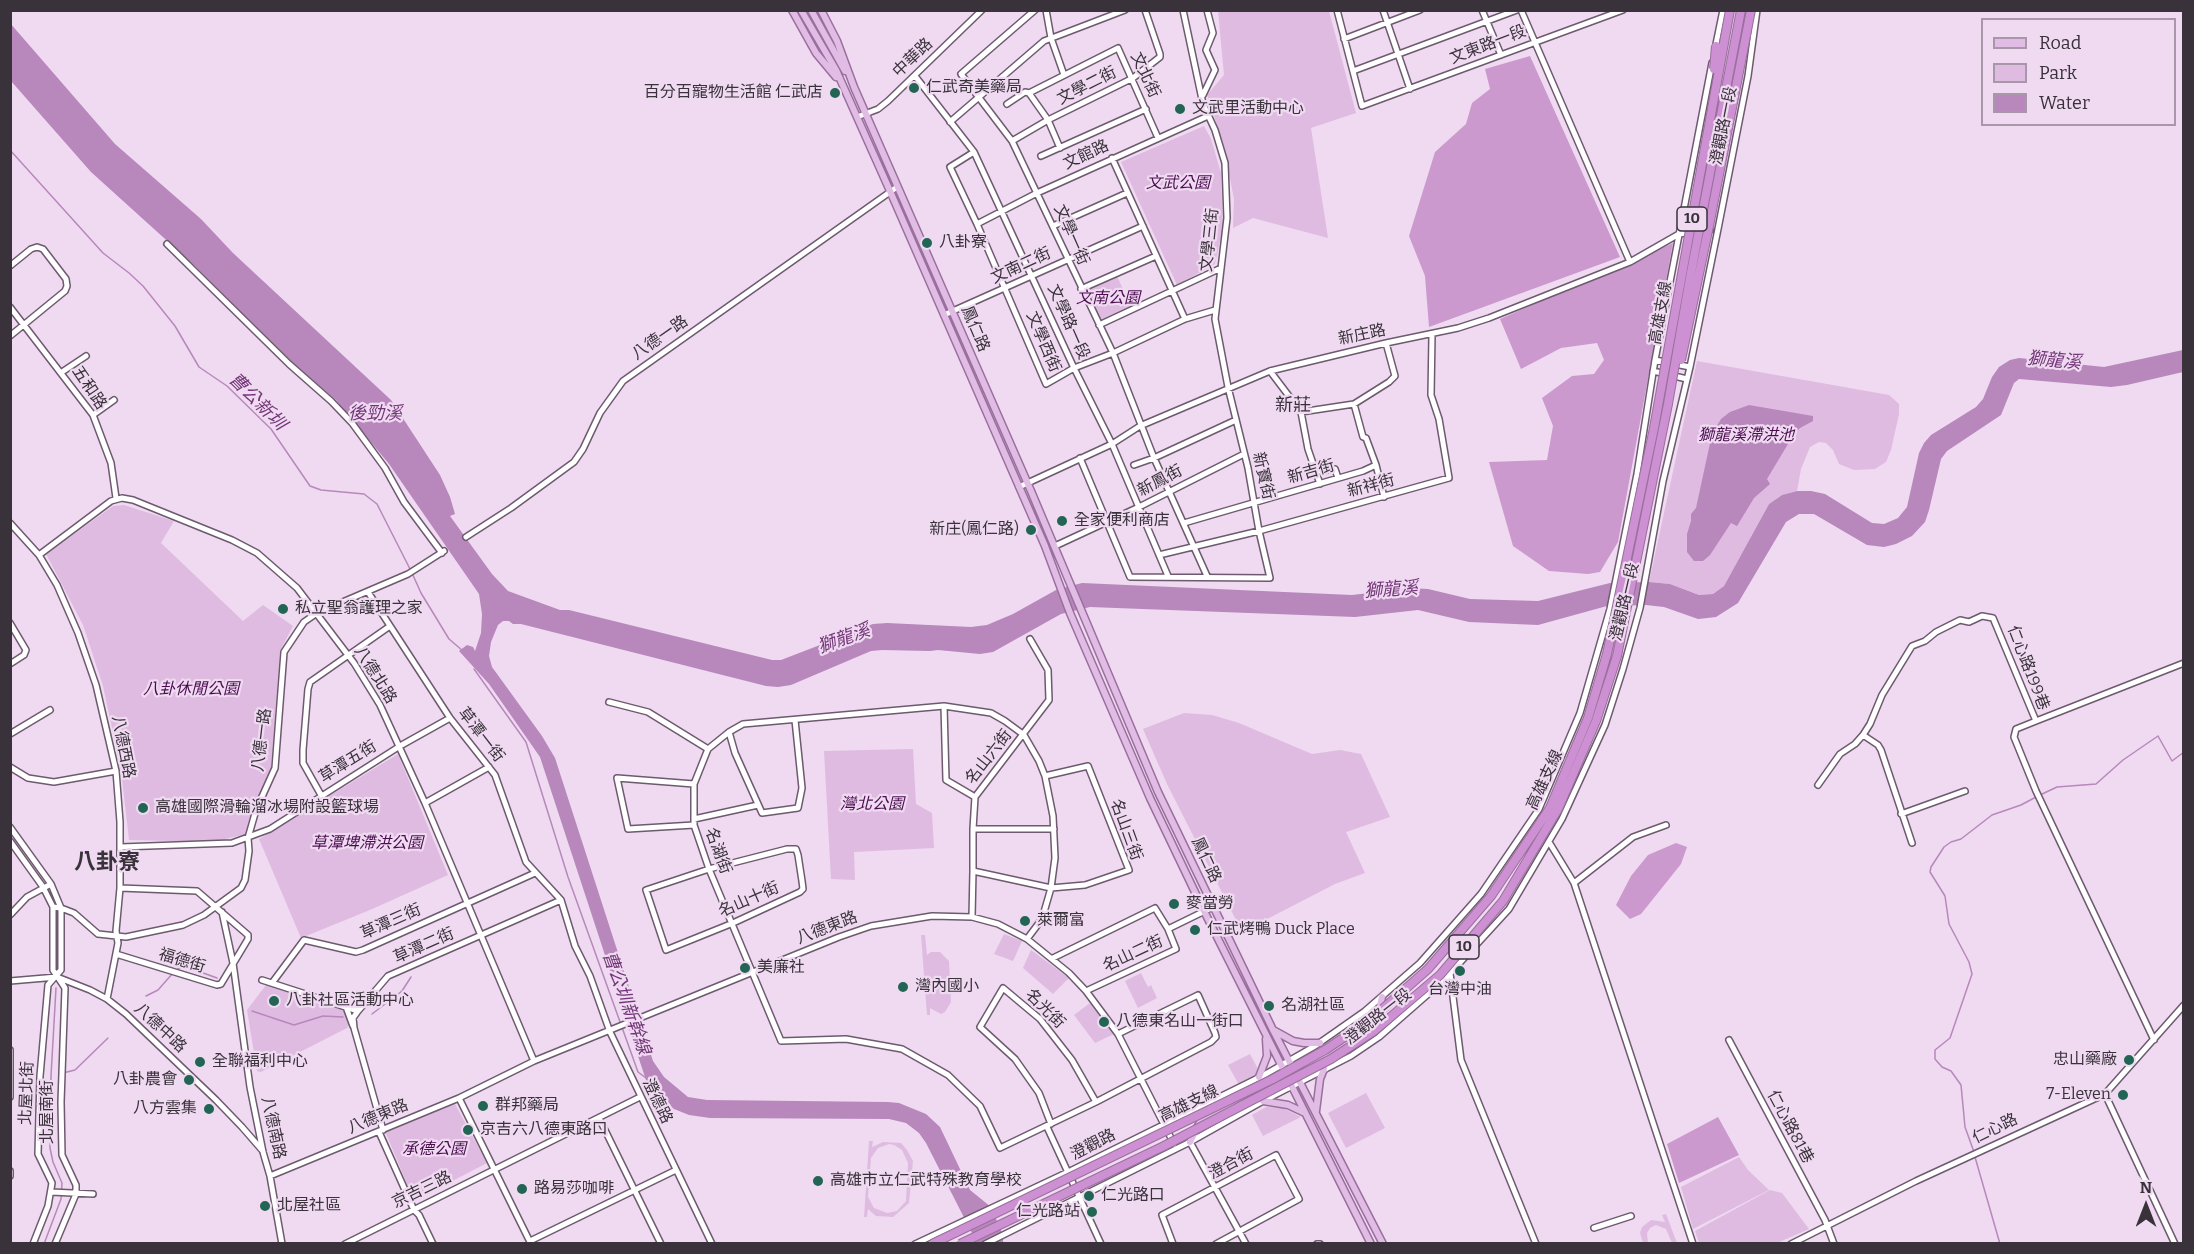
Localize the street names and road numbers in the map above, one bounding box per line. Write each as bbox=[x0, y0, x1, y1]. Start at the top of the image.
street label: 文東路一段 bbox=[1447, 22, 1529, 68]
street label: 中華路 bbox=[889, 34, 937, 82]
street label: 文北街 bbox=[1126, 49, 1164, 101]
street label: 文學二街 bbox=[1054, 63, 1120, 109]
street label: 澄觀路一段 bbox=[1707, 85, 1741, 167]
street label: 文館路 bbox=[1060, 136, 1112, 174]
street label: 文學一街 bbox=[1049, 202, 1093, 268]
street label: 文學三街 bbox=[1197, 207, 1223, 273]
road number: 10 bbox=[1677, 207, 1707, 231]
street label: 文南二街 bbox=[988, 244, 1054, 288]
street label: 高雄支線 bbox=[1646, 280, 1676, 346]
street label: 文學路一段 bbox=[1043, 282, 1093, 362]
street label: 鳳仁路 bbox=[957, 303, 993, 355]
street label: 文學西街 bbox=[1022, 309, 1064, 375]
street label: 八德一路 bbox=[628, 312, 692, 364]
street label: 新庄路 bbox=[1337, 321, 1387, 349]
street label: 五和路 bbox=[68, 363, 110, 413]
street label: 新寶街 bbox=[1248, 450, 1278, 502]
street label: 新吉街 bbox=[1285, 456, 1337, 488]
street label: 新鳳街 bbox=[1134, 461, 1186, 501]
street label: 新祥街 bbox=[1345, 471, 1397, 501]
street label: 澄觀路一段 bbox=[1607, 561, 1643, 643]
street label: 仁心路199巷 bbox=[2003, 623, 2053, 713]
street label: 八德北路 bbox=[350, 643, 400, 707]
street label: 草潭一街 bbox=[454, 704, 508, 766]
street label: 八德一路 bbox=[249, 707, 275, 773]
street label: 八德西路 bbox=[107, 714, 139, 780]
street label: 名山六街 bbox=[962, 726, 1016, 788]
street label: 草潭五街 bbox=[316, 737, 380, 787]
street label: 高雄支線 bbox=[1523, 747, 1567, 813]
street label: 名山三街 bbox=[1106, 797, 1146, 863]
street label: 名湖街 bbox=[701, 825, 735, 877]
street label: 鳳仁路 bbox=[1187, 834, 1225, 886]
street label: 名山十街 bbox=[716, 878, 782, 922]
street label: 草潭三街 bbox=[358, 900, 424, 944]
street label: 八德東路 bbox=[794, 908, 860, 948]
street label: 草潭二街 bbox=[391, 924, 457, 968]
street label: 名山二街 bbox=[1100, 932, 1166, 976]
road number: 10 bbox=[1449, 935, 1479, 959]
street label: 福德街 bbox=[156, 945, 208, 977]
street label: 名光街 bbox=[1021, 985, 1069, 1033]
street label: 澄觀路一段 bbox=[1341, 985, 1415, 1049]
street label: 八德中路 bbox=[130, 999, 190, 1057]
street label: 北屋北街 bbox=[16, 1061, 38, 1125]
street label: 澄德路 bbox=[638, 1075, 676, 1127]
street label: 北屋南街 bbox=[38, 1080, 58, 1144]
street label: 高雄支線 bbox=[1156, 1081, 1222, 1127]
street label: 仁心路81巷 bbox=[1763, 1087, 1817, 1167]
street label: 八德南路 bbox=[257, 1095, 289, 1161]
street label: 八德東路 bbox=[345, 1096, 411, 1138]
street label: 仁心路 bbox=[1969, 1110, 2021, 1148]
street label: 澄觀路 bbox=[1067, 1126, 1119, 1164]
street label: 澄合街 bbox=[1205, 1144, 1257, 1184]
street label: 京吉三路 bbox=[389, 1167, 455, 1213]

